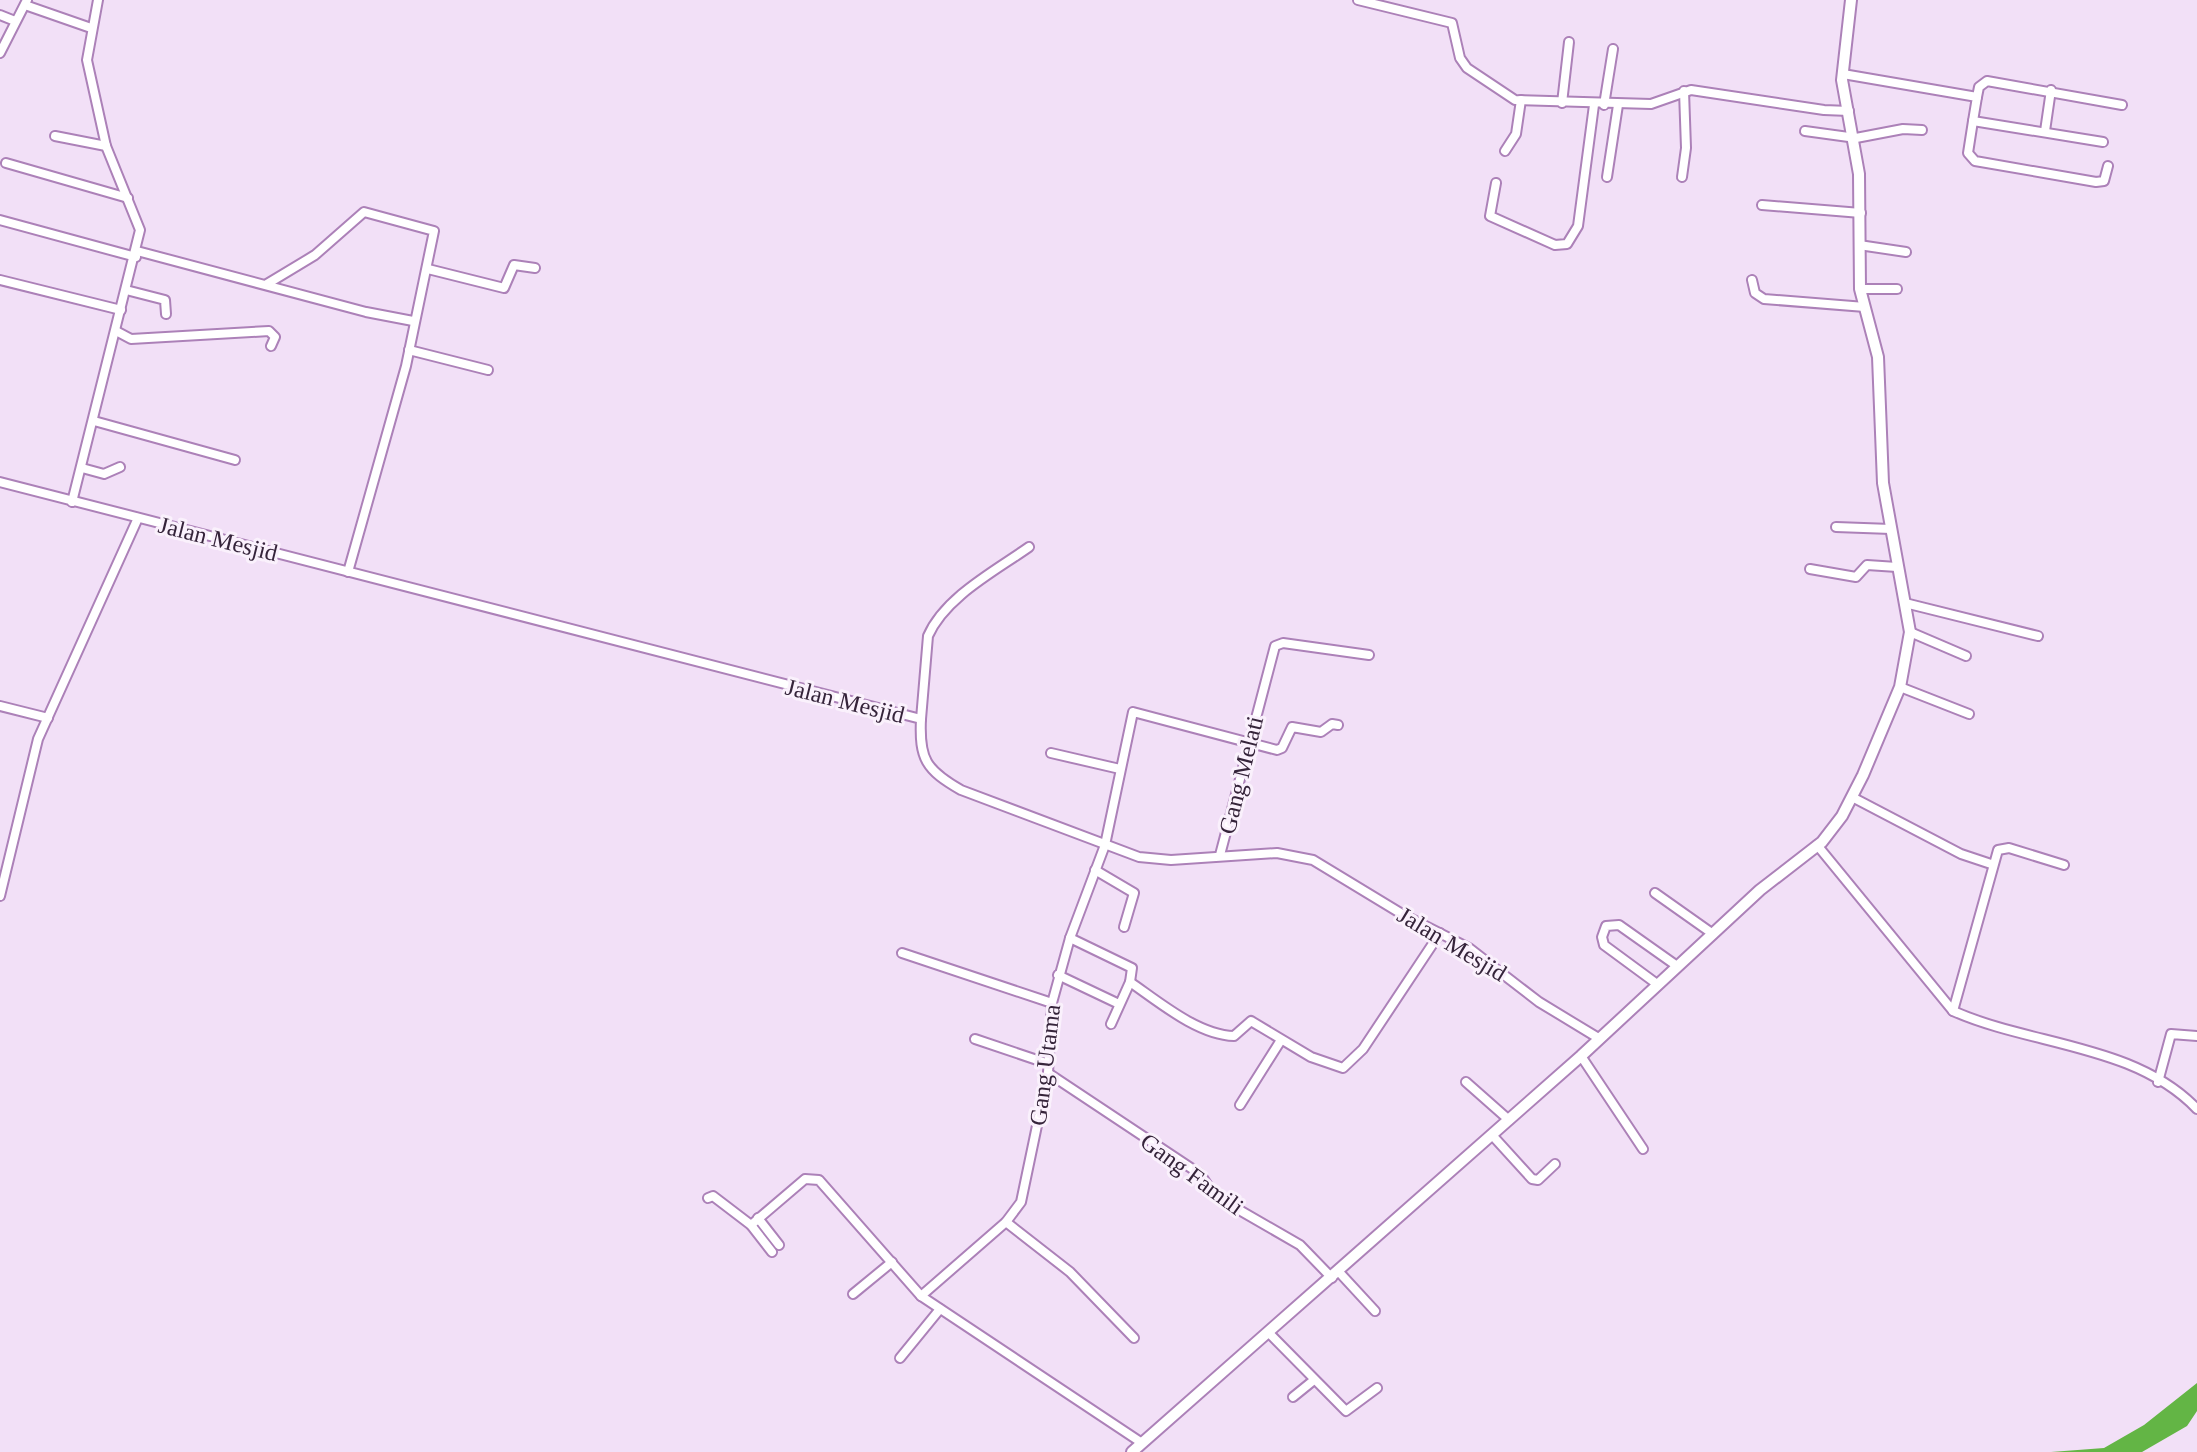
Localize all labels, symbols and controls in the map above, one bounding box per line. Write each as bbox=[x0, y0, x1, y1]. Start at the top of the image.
street label: Jalan Mesjid bbox=[156, 512, 280, 566]
street label: Jalan Mesjid bbox=[783, 674, 907, 728]
street label: Gang Melati bbox=[1214, 713, 1268, 837]
street label: Jalan Mesjid bbox=[1393, 901, 1511, 987]
street label: Gang Utama bbox=[1025, 1003, 1065, 1127]
street label: Gang Famili bbox=[1136, 1128, 1249, 1220]

